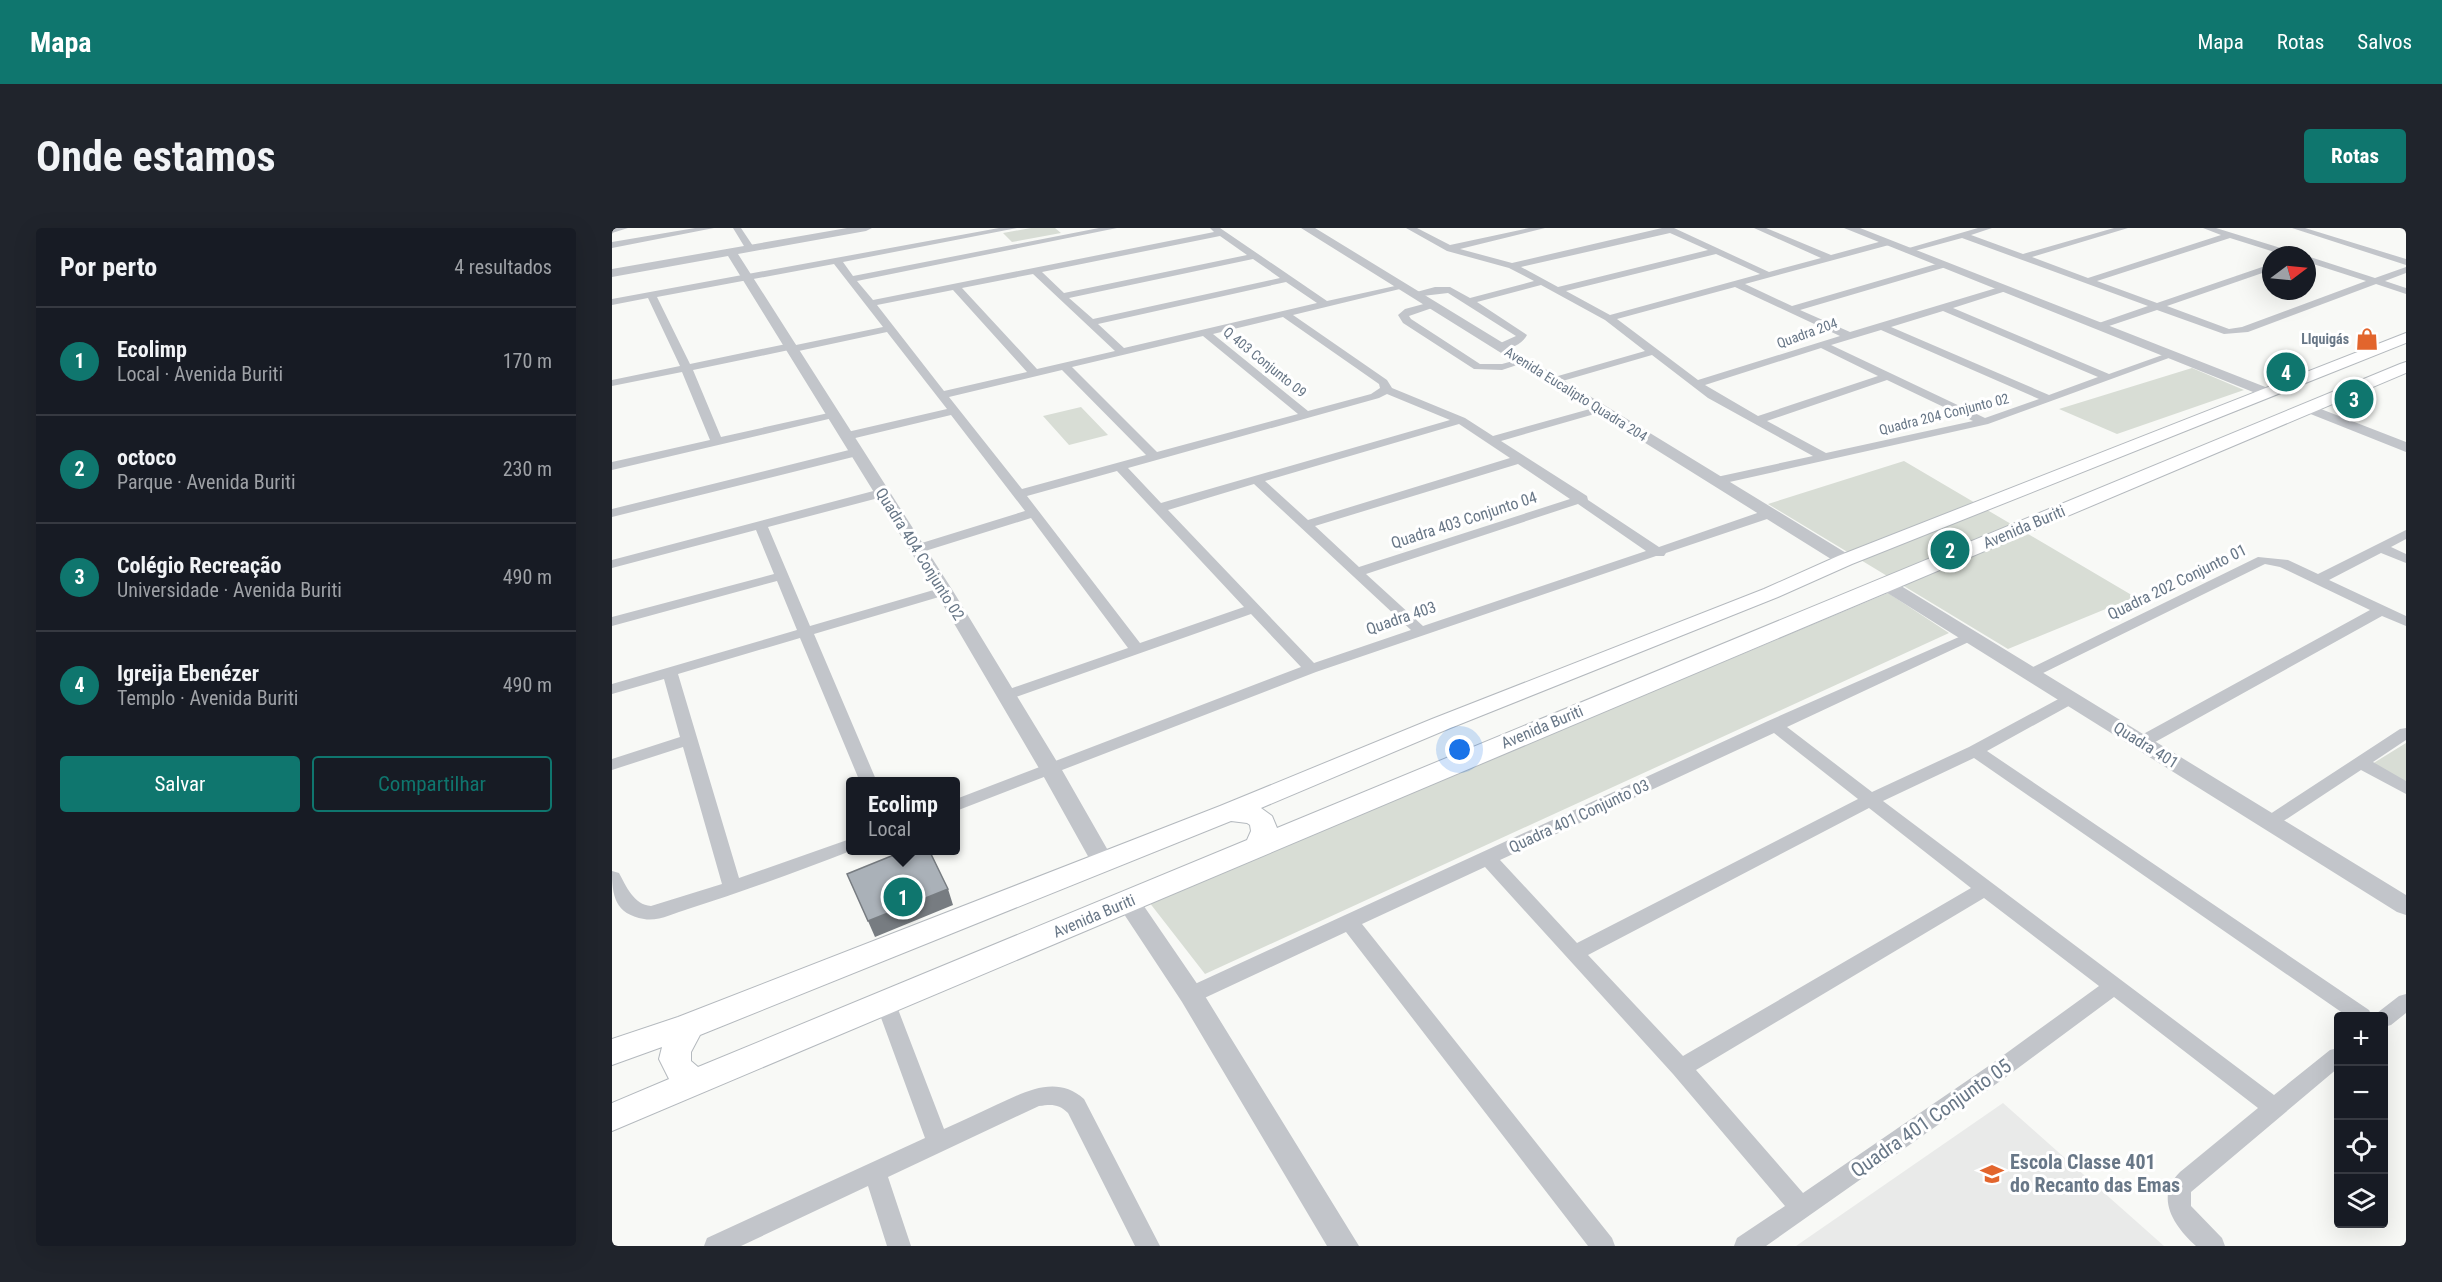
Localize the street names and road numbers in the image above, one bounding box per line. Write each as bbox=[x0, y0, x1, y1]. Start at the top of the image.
street label: Quadra 204 bbox=[1774, 315, 1840, 351]
street label: Q 403 Conjunto 09 bbox=[1220, 324, 1310, 400]
street label: Avenida Eucalipto Quadra 204 bbox=[1502, 344, 1650, 445]
street label: Quadra 204 Conjunto 02 bbox=[1877, 390, 2011, 438]
street label: Quadra 404 Conjunto 02 bbox=[872, 484, 968, 624]
street label: Quadra 403 Conjunto 04 bbox=[1389, 487, 1539, 553]
street label: Avenida Buriti bbox=[1980, 501, 2068, 553]
street label: Quadra 202 Conjunto 01 bbox=[2104, 540, 2250, 624]
street label: Quadra 403 bbox=[1364, 597, 1438, 639]
street label: Avenida Buriti bbox=[1498, 701, 1586, 753]
street label: Quadra 401 bbox=[2110, 718, 2182, 772]
street label: Quadra 401 Conjunto 03 bbox=[1506, 775, 1652, 857]
street label: Avenida Buriti bbox=[1050, 890, 1138, 942]
street label: Quadra 401 Conjunto 05 bbox=[1846, 1054, 2016, 1182]

